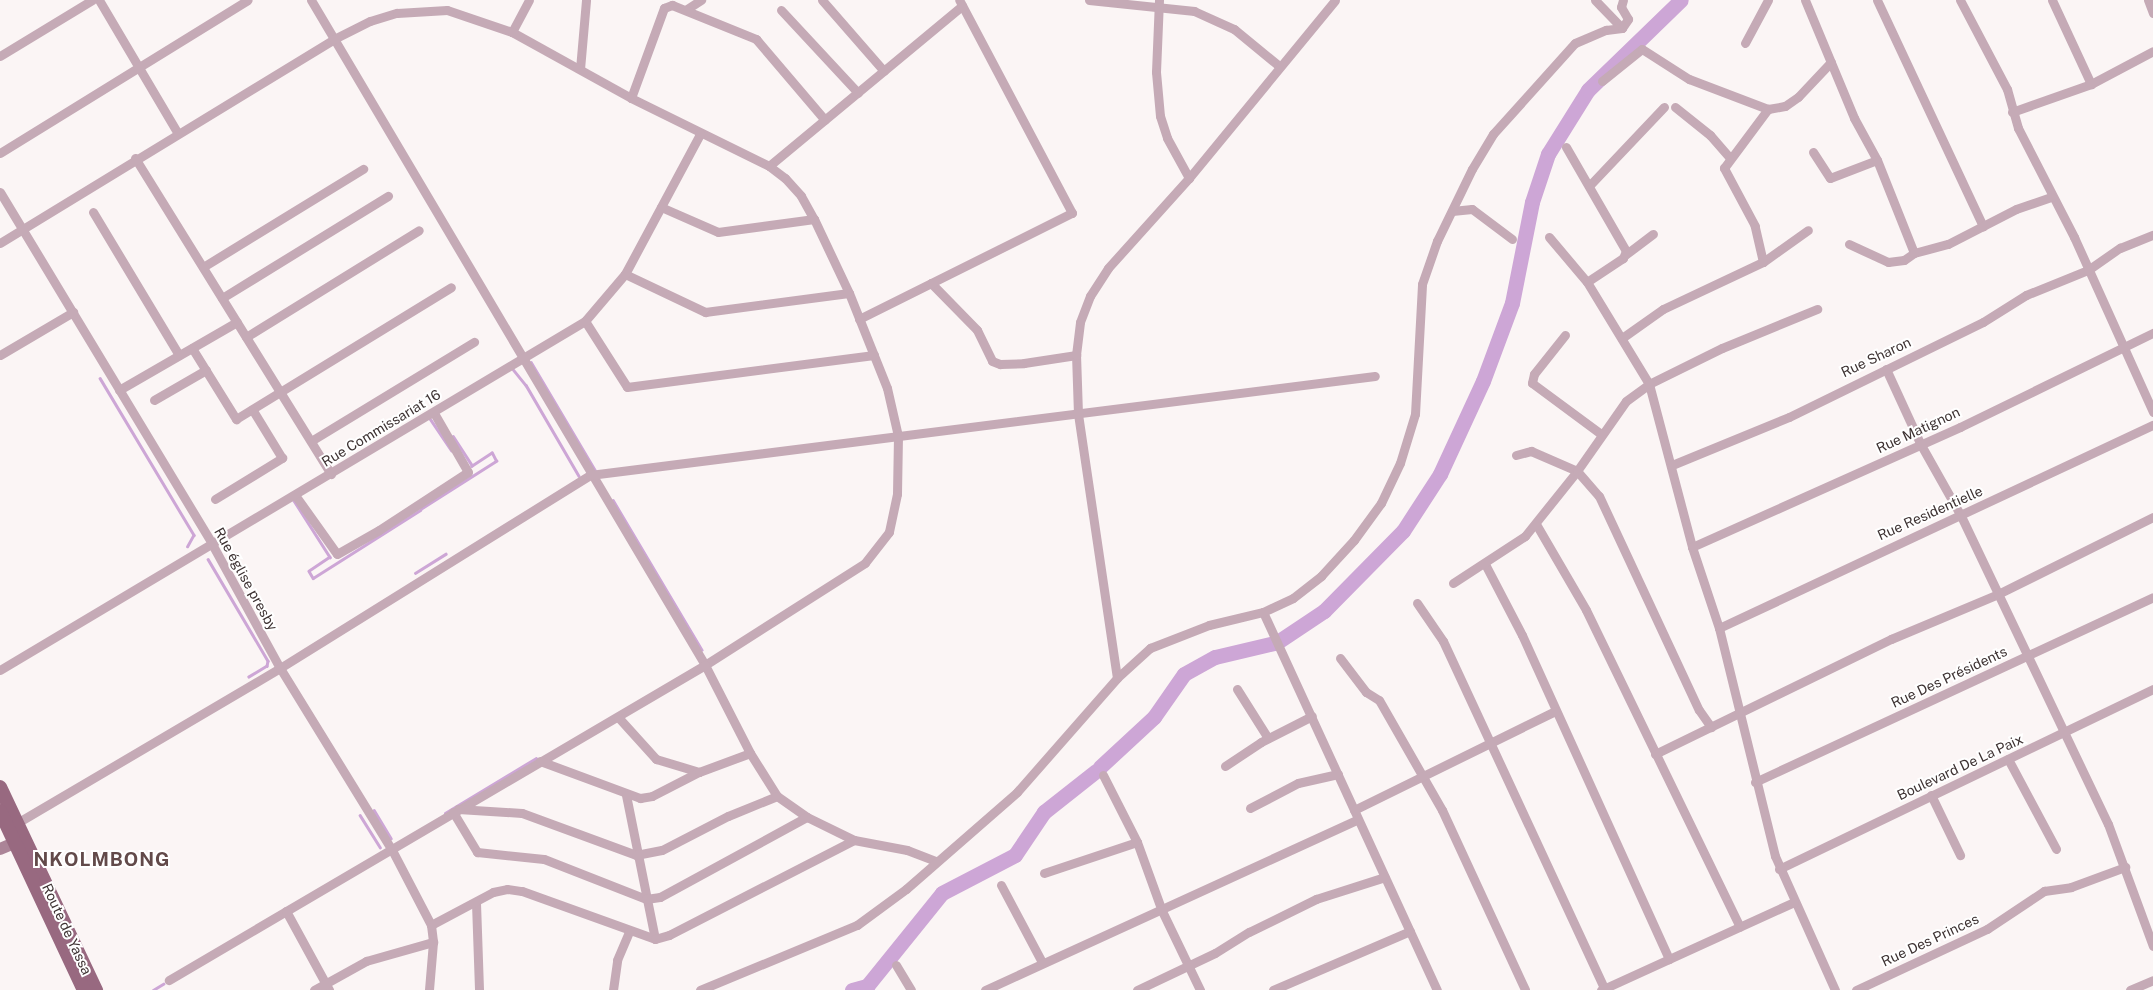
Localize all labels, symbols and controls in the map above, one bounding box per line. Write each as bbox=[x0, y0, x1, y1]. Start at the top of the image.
street label: Rue Sharon bbox=[1838, 333, 1914, 381]
street label: Rue Commissariat 16 bbox=[319, 386, 443, 470]
street label: Rue Matignon bbox=[1874, 403, 1962, 457]
street label: Rue Residentielle bbox=[1875, 482, 1985, 544]
street label: Rue église presby bbox=[211, 524, 281, 634]
street label: Rue Des Présidents bbox=[1888, 643, 2010, 711]
street label: Boulevard De La Paix bbox=[1894, 730, 2026, 804]
district label: NKOLMBONG bbox=[32, 849, 172, 871]
street label: Route de Yassa bbox=[39, 881, 95, 977]
street label: Rue Des Princes bbox=[1879, 910, 1981, 970]

